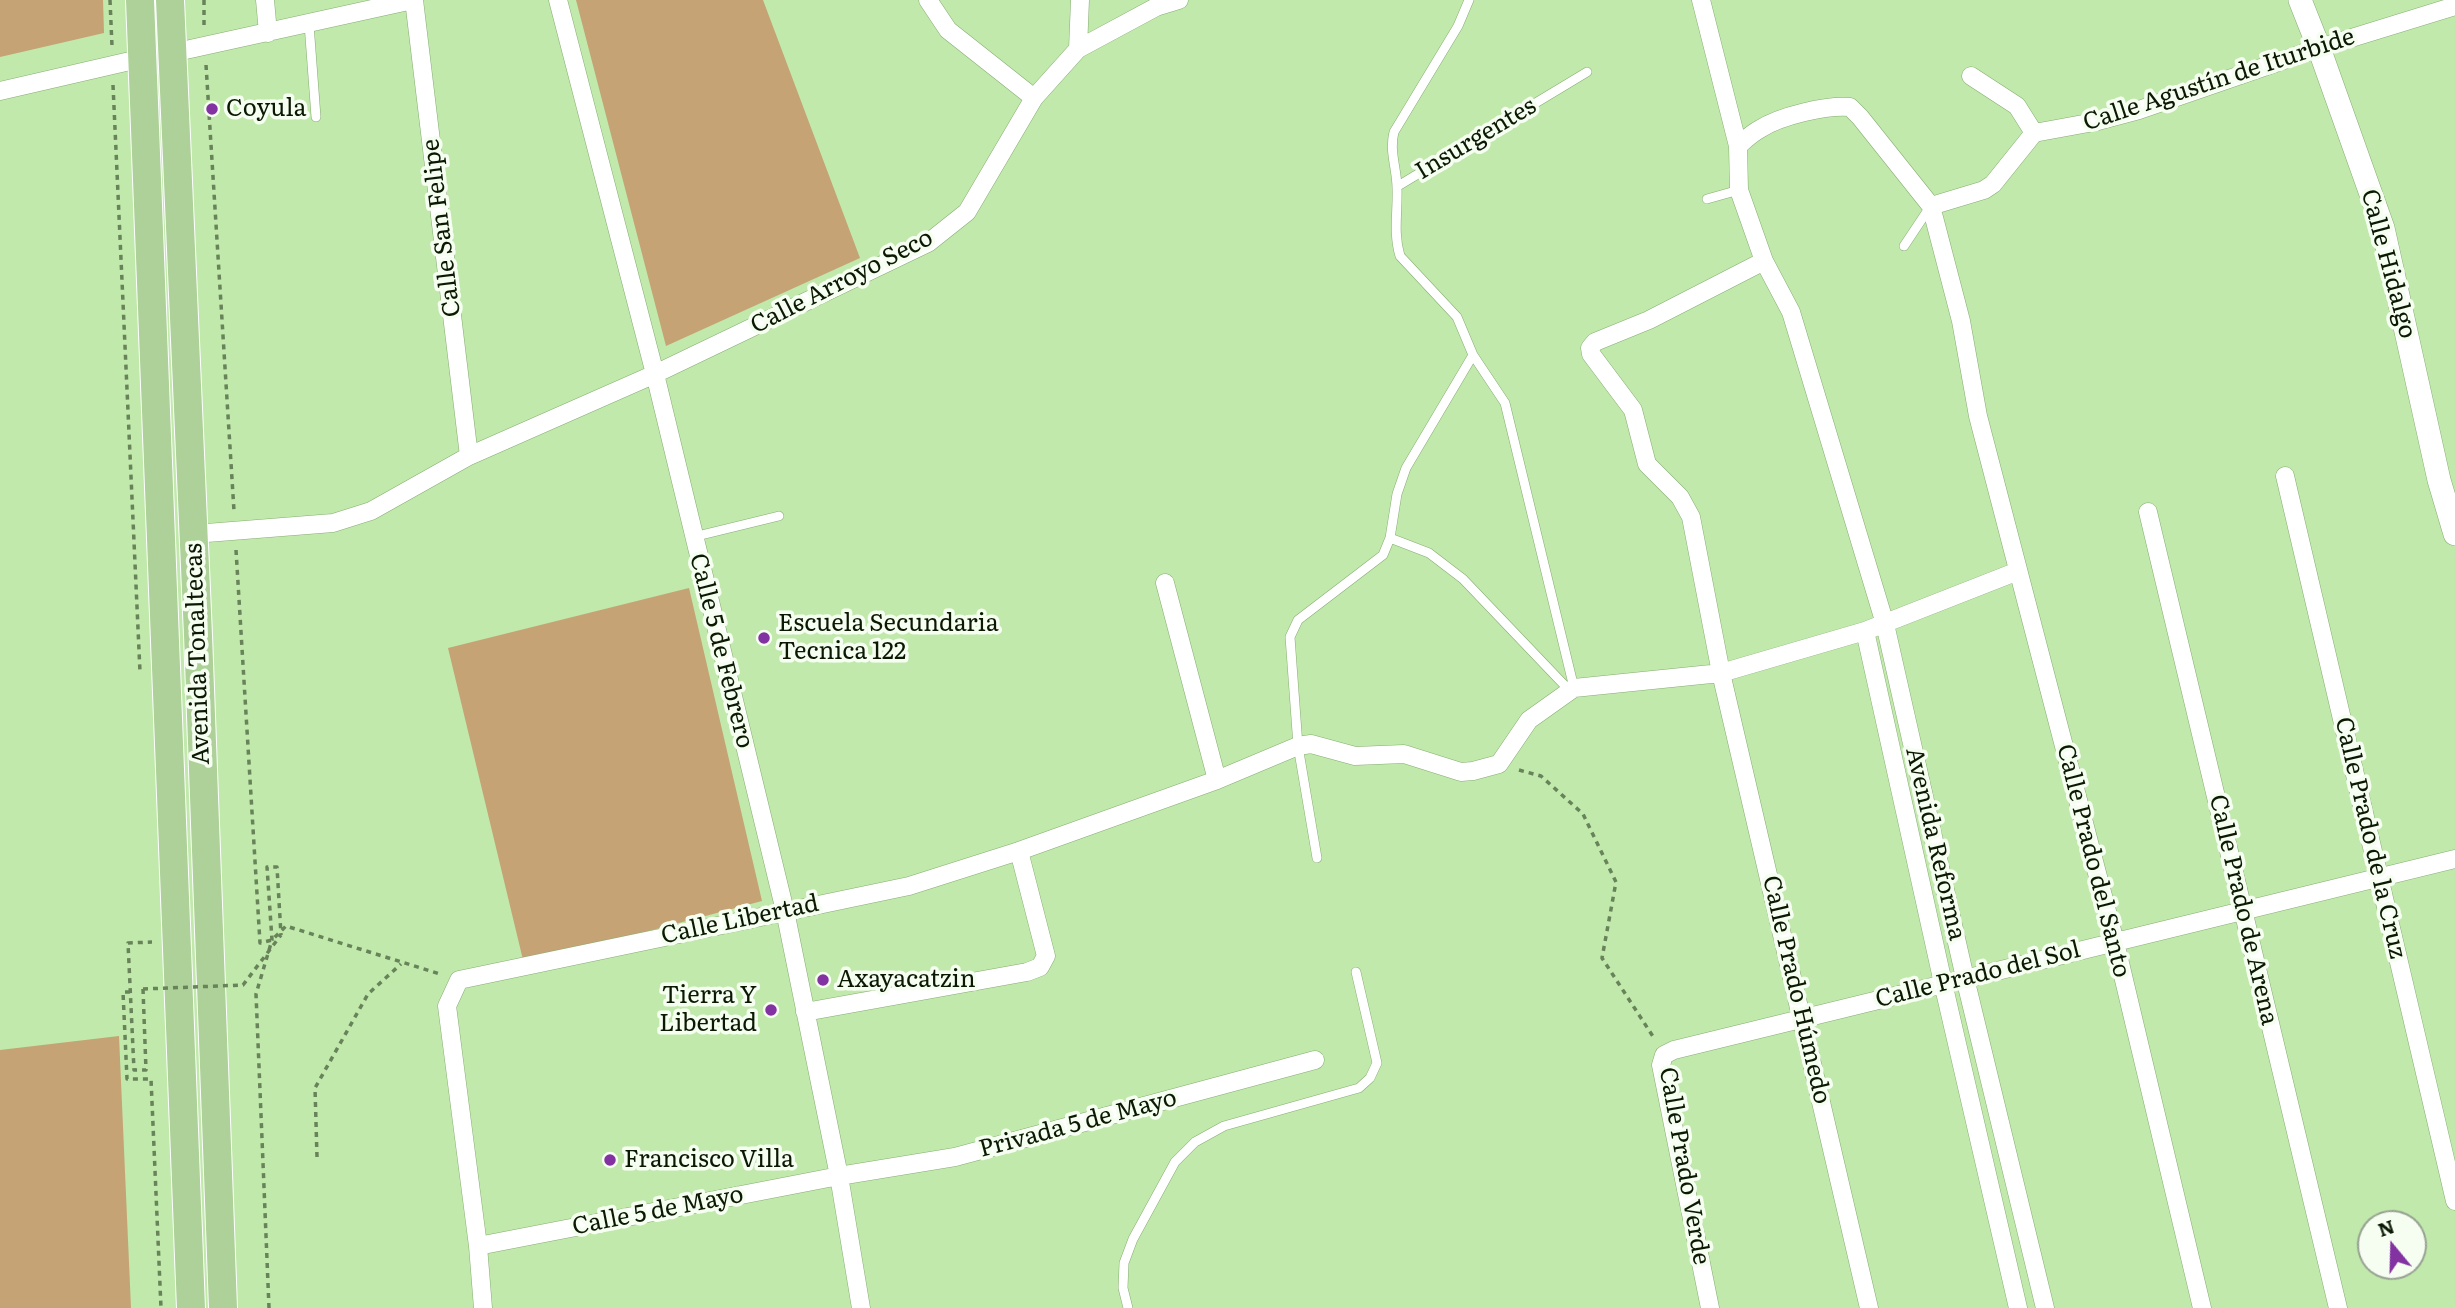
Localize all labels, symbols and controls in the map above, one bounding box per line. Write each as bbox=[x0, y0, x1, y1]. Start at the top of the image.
street label: Calle Agustín de Iturbide bbox=[2080, 22, 2358, 138]
street label: Insurgentes bbox=[1410, 92, 1542, 186]
place label: Coyula bbox=[226, 95, 306, 123]
marker: Coyula bbox=[204, 101, 220, 117]
street label: Calle San Felipe bbox=[417, 137, 467, 319]
street label: Calle Hidalgo bbox=[2354, 186, 2422, 342]
street label: Calle Arroyo Seco bbox=[746, 224, 938, 340]
street label: Avenida Tonaltecas bbox=[180, 543, 216, 765]
street label: Calle 5 de Febrero bbox=[683, 551, 759, 751]
place label: Escuela Secundaria Tecnica 122 bbox=[778, 610, 999, 666]
marker: Escuela Secundaria Tecnica 122 bbox=[756, 630, 772, 646]
street label: Calle Prado de la Cruz bbox=[2328, 714, 2412, 962]
street label: Calle Prado del Santo bbox=[2050, 741, 2136, 981]
street label: Avenida Reforma bbox=[1899, 745, 1971, 943]
street label: Calle Prado de Arena bbox=[2202, 792, 2284, 1028]
street label: Calle Prado Húmedo bbox=[1756, 873, 1836, 1107]
street label: Calle Libertad bbox=[659, 889, 821, 951]
street label: Calle Prado del Sol bbox=[1873, 936, 2083, 1014]
place label: Axayacatzin bbox=[837, 966, 976, 994]
marker: Axayacatzin bbox=[815, 972, 831, 988]
place label: Tierra Y Libertad bbox=[659, 982, 757, 1038]
marker: Tierra Y Libertad bbox=[763, 1002, 779, 1018]
street label: Calle Prado Verde bbox=[1652, 1065, 1716, 1267]
street label: Privada 5 de Mayo bbox=[976, 1084, 1180, 1164]
place label: Francisco Villa bbox=[624, 1146, 794, 1174]
marker: Francisco Villa bbox=[602, 1152, 618, 1168]
street label: Calle 5 de Mayo bbox=[570, 1180, 746, 1242]
north arrow bbox=[2357, 1210, 2427, 1280]
text: N bbox=[2374, 1211, 2398, 1243]

